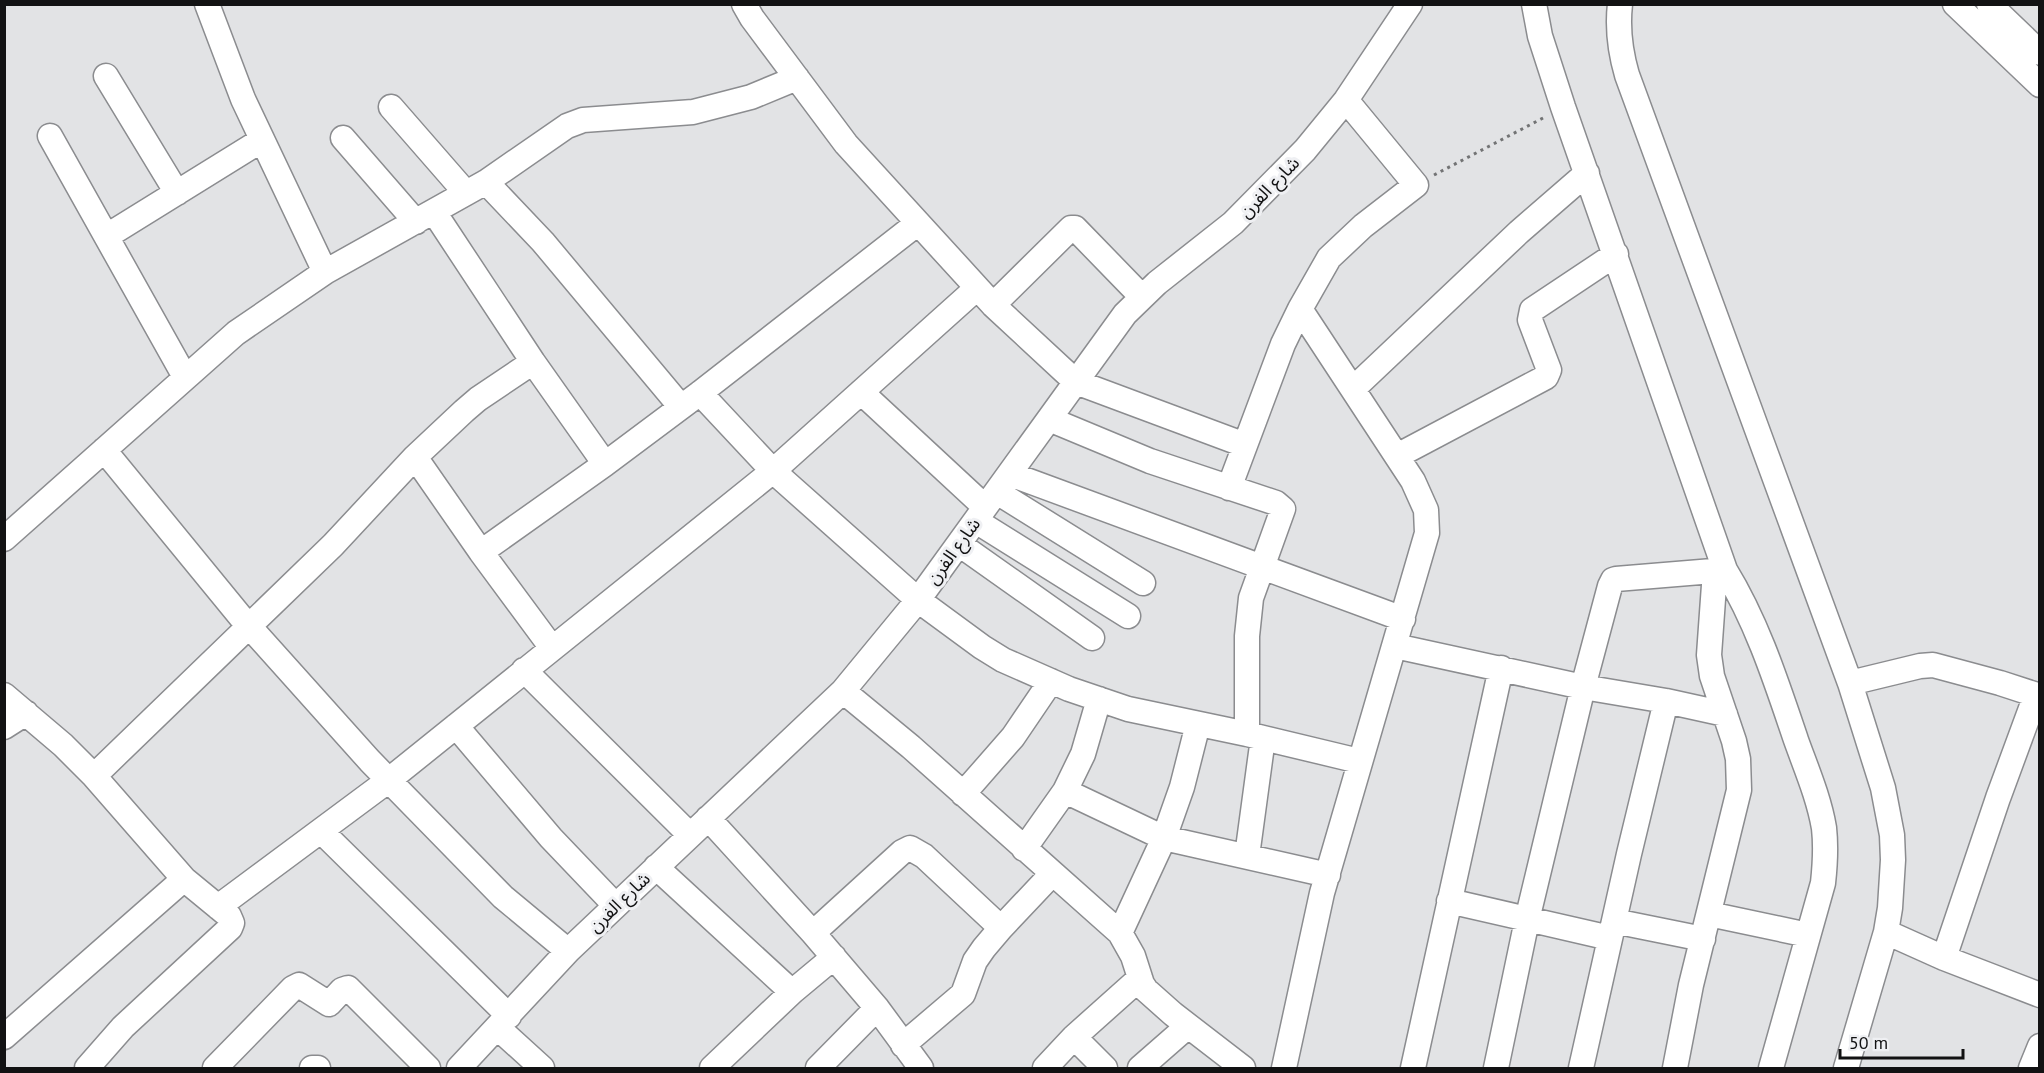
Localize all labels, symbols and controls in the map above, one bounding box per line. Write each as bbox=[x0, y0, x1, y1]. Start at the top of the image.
street label: شارع الفرن bbox=[1234, 151, 1306, 225]
street label: شارع الفرن bbox=[921, 513, 987, 591]
street label: شارع الفرن bbox=[583, 867, 657, 939]
scale bar bbox=[1840, 1022, 1963, 1060]
text: 50 m bbox=[1849, 1031, 1888, 1054]

